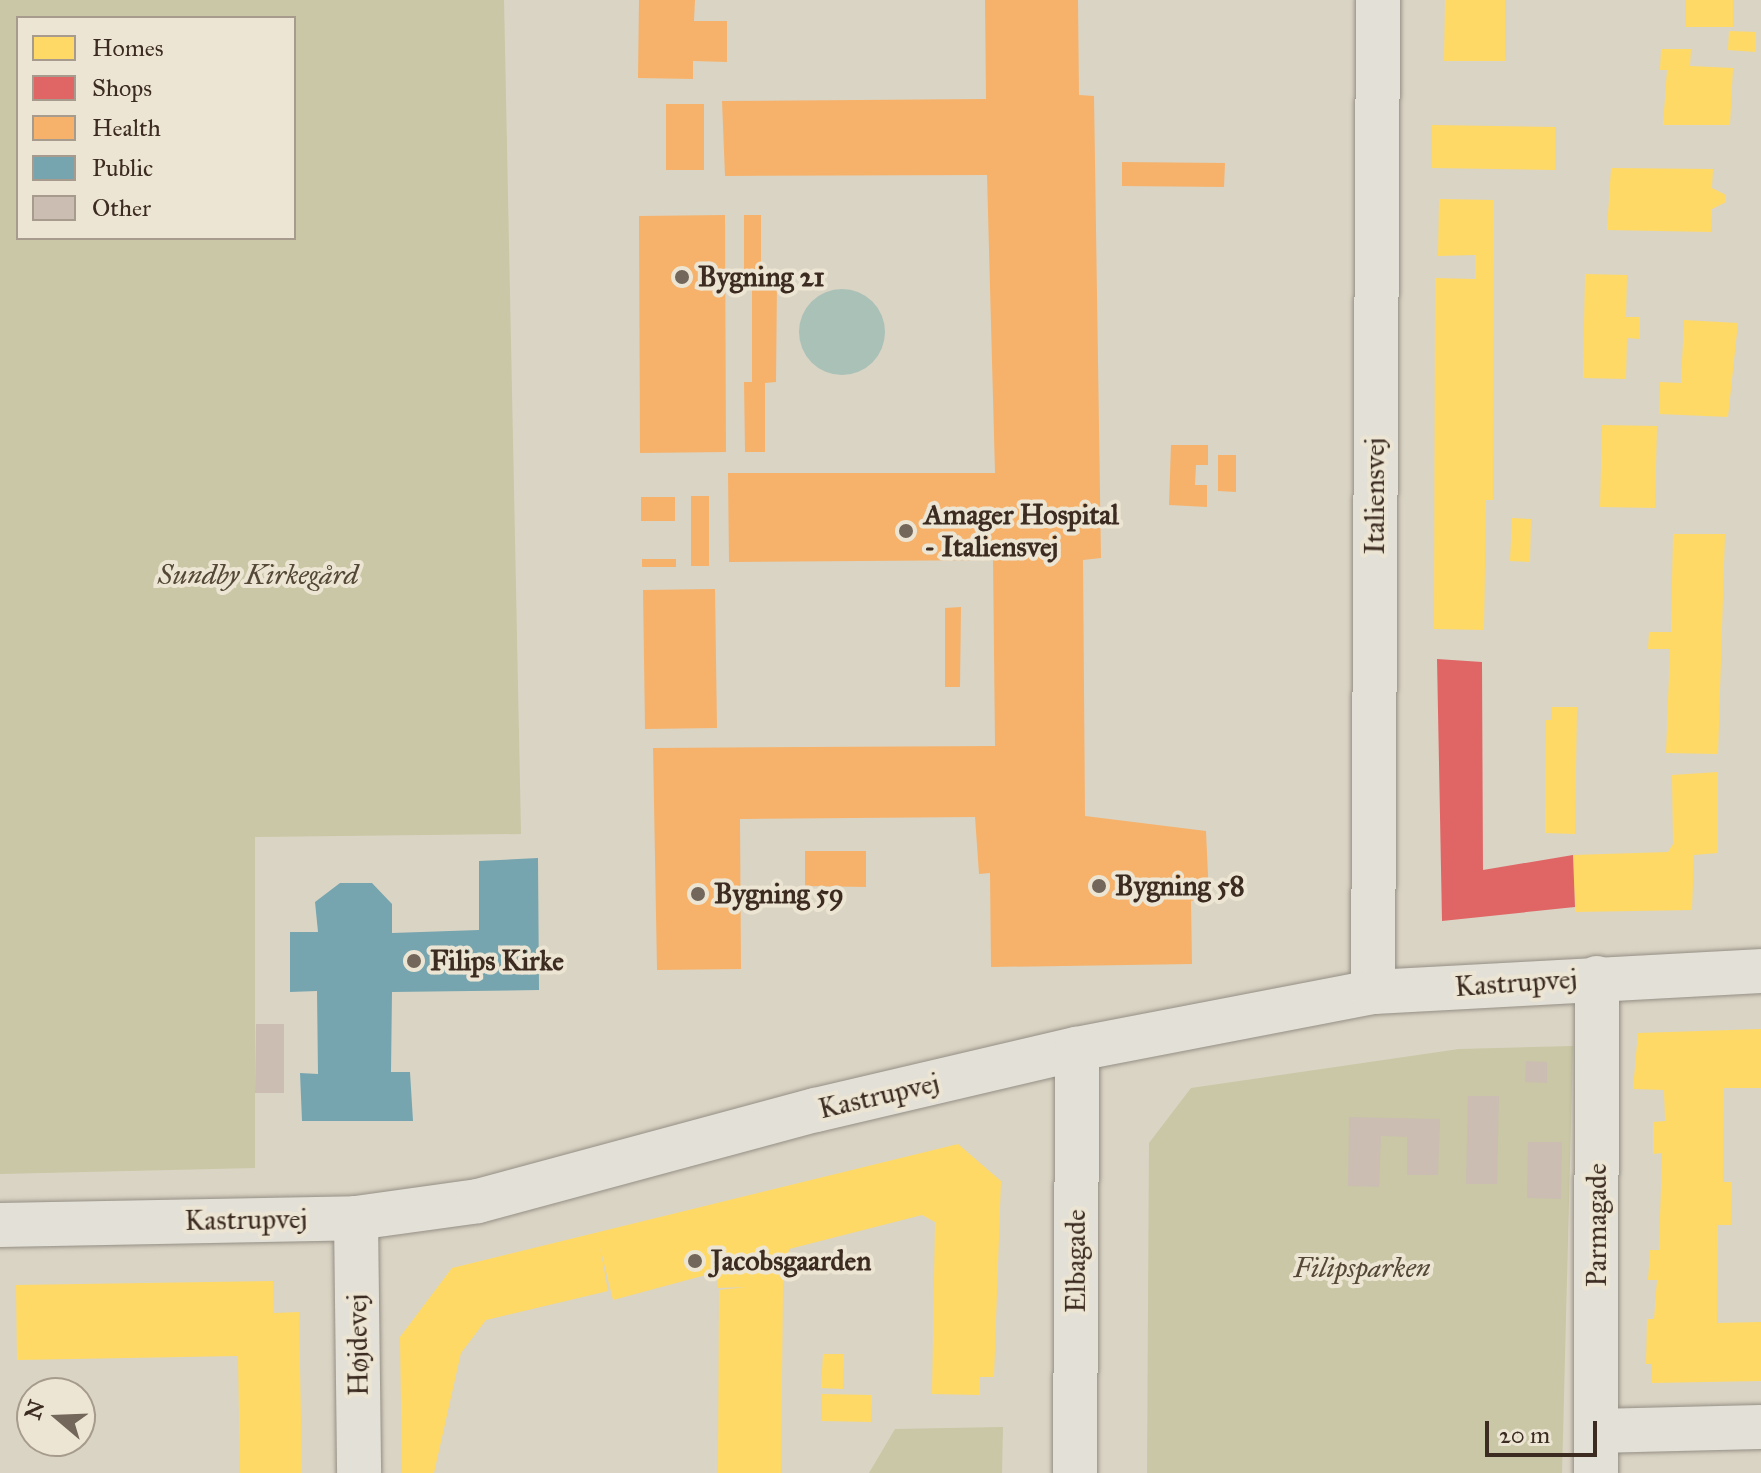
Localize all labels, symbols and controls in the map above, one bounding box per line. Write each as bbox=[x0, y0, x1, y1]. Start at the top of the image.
legend bbox=[16, 16, 296, 240]
text: Homes bbox=[92, 33, 164, 63]
text: Shops bbox=[92, 73, 152, 103]
text: Health bbox=[92, 113, 161, 143]
text: Public bbox=[92, 153, 153, 183]
text: Other bbox=[92, 193, 151, 223]
place label: Bygning 21 bbox=[698, 260, 825, 294]
marker: Bygning 21 bbox=[673, 268, 691, 286]
street label: Italiensvej bbox=[1358, 438, 1392, 554]
place label: Amager Hospital - Italiensvej bbox=[924, 498, 1119, 564]
marker: Amager Hospital - Italiensvej bbox=[895, 520, 917, 542]
park label: Sundby Kirkegård bbox=[158, 558, 358, 592]
place label: Bygning 58 bbox=[1115, 869, 1245, 903]
place label: Bygning 59 bbox=[714, 877, 844, 911]
marker: Bygning 58 bbox=[1090, 877, 1108, 895]
marker: Bygning 59 bbox=[689, 885, 707, 903]
place label: Filips Kirke bbox=[430, 944, 564, 978]
marker: Filips Kirke bbox=[405, 952, 423, 970]
street label: Kastrupvej bbox=[1454, 962, 1578, 1004]
street label: Kastrupvej bbox=[815, 1066, 943, 1126]
street label: Parmagade bbox=[1580, 1163, 1614, 1287]
street label: Kastrupvej bbox=[184, 1202, 308, 1238]
street label: Elbagade bbox=[1059, 1209, 1093, 1313]
place label: Jacobsgaarden bbox=[711, 1244, 871, 1278]
park label: Filipsparken bbox=[1294, 1251, 1430, 1285]
marker: Jacobsgaarden bbox=[686, 1252, 704, 1270]
street label: Højdevej bbox=[340, 1294, 376, 1396]
north arrow bbox=[16, 1377, 96, 1457]
text: N bbox=[19, 1396, 51, 1423]
scale bar bbox=[1489, 1405, 1601, 1455]
text: 20 m bbox=[1499, 1420, 1550, 1450]

